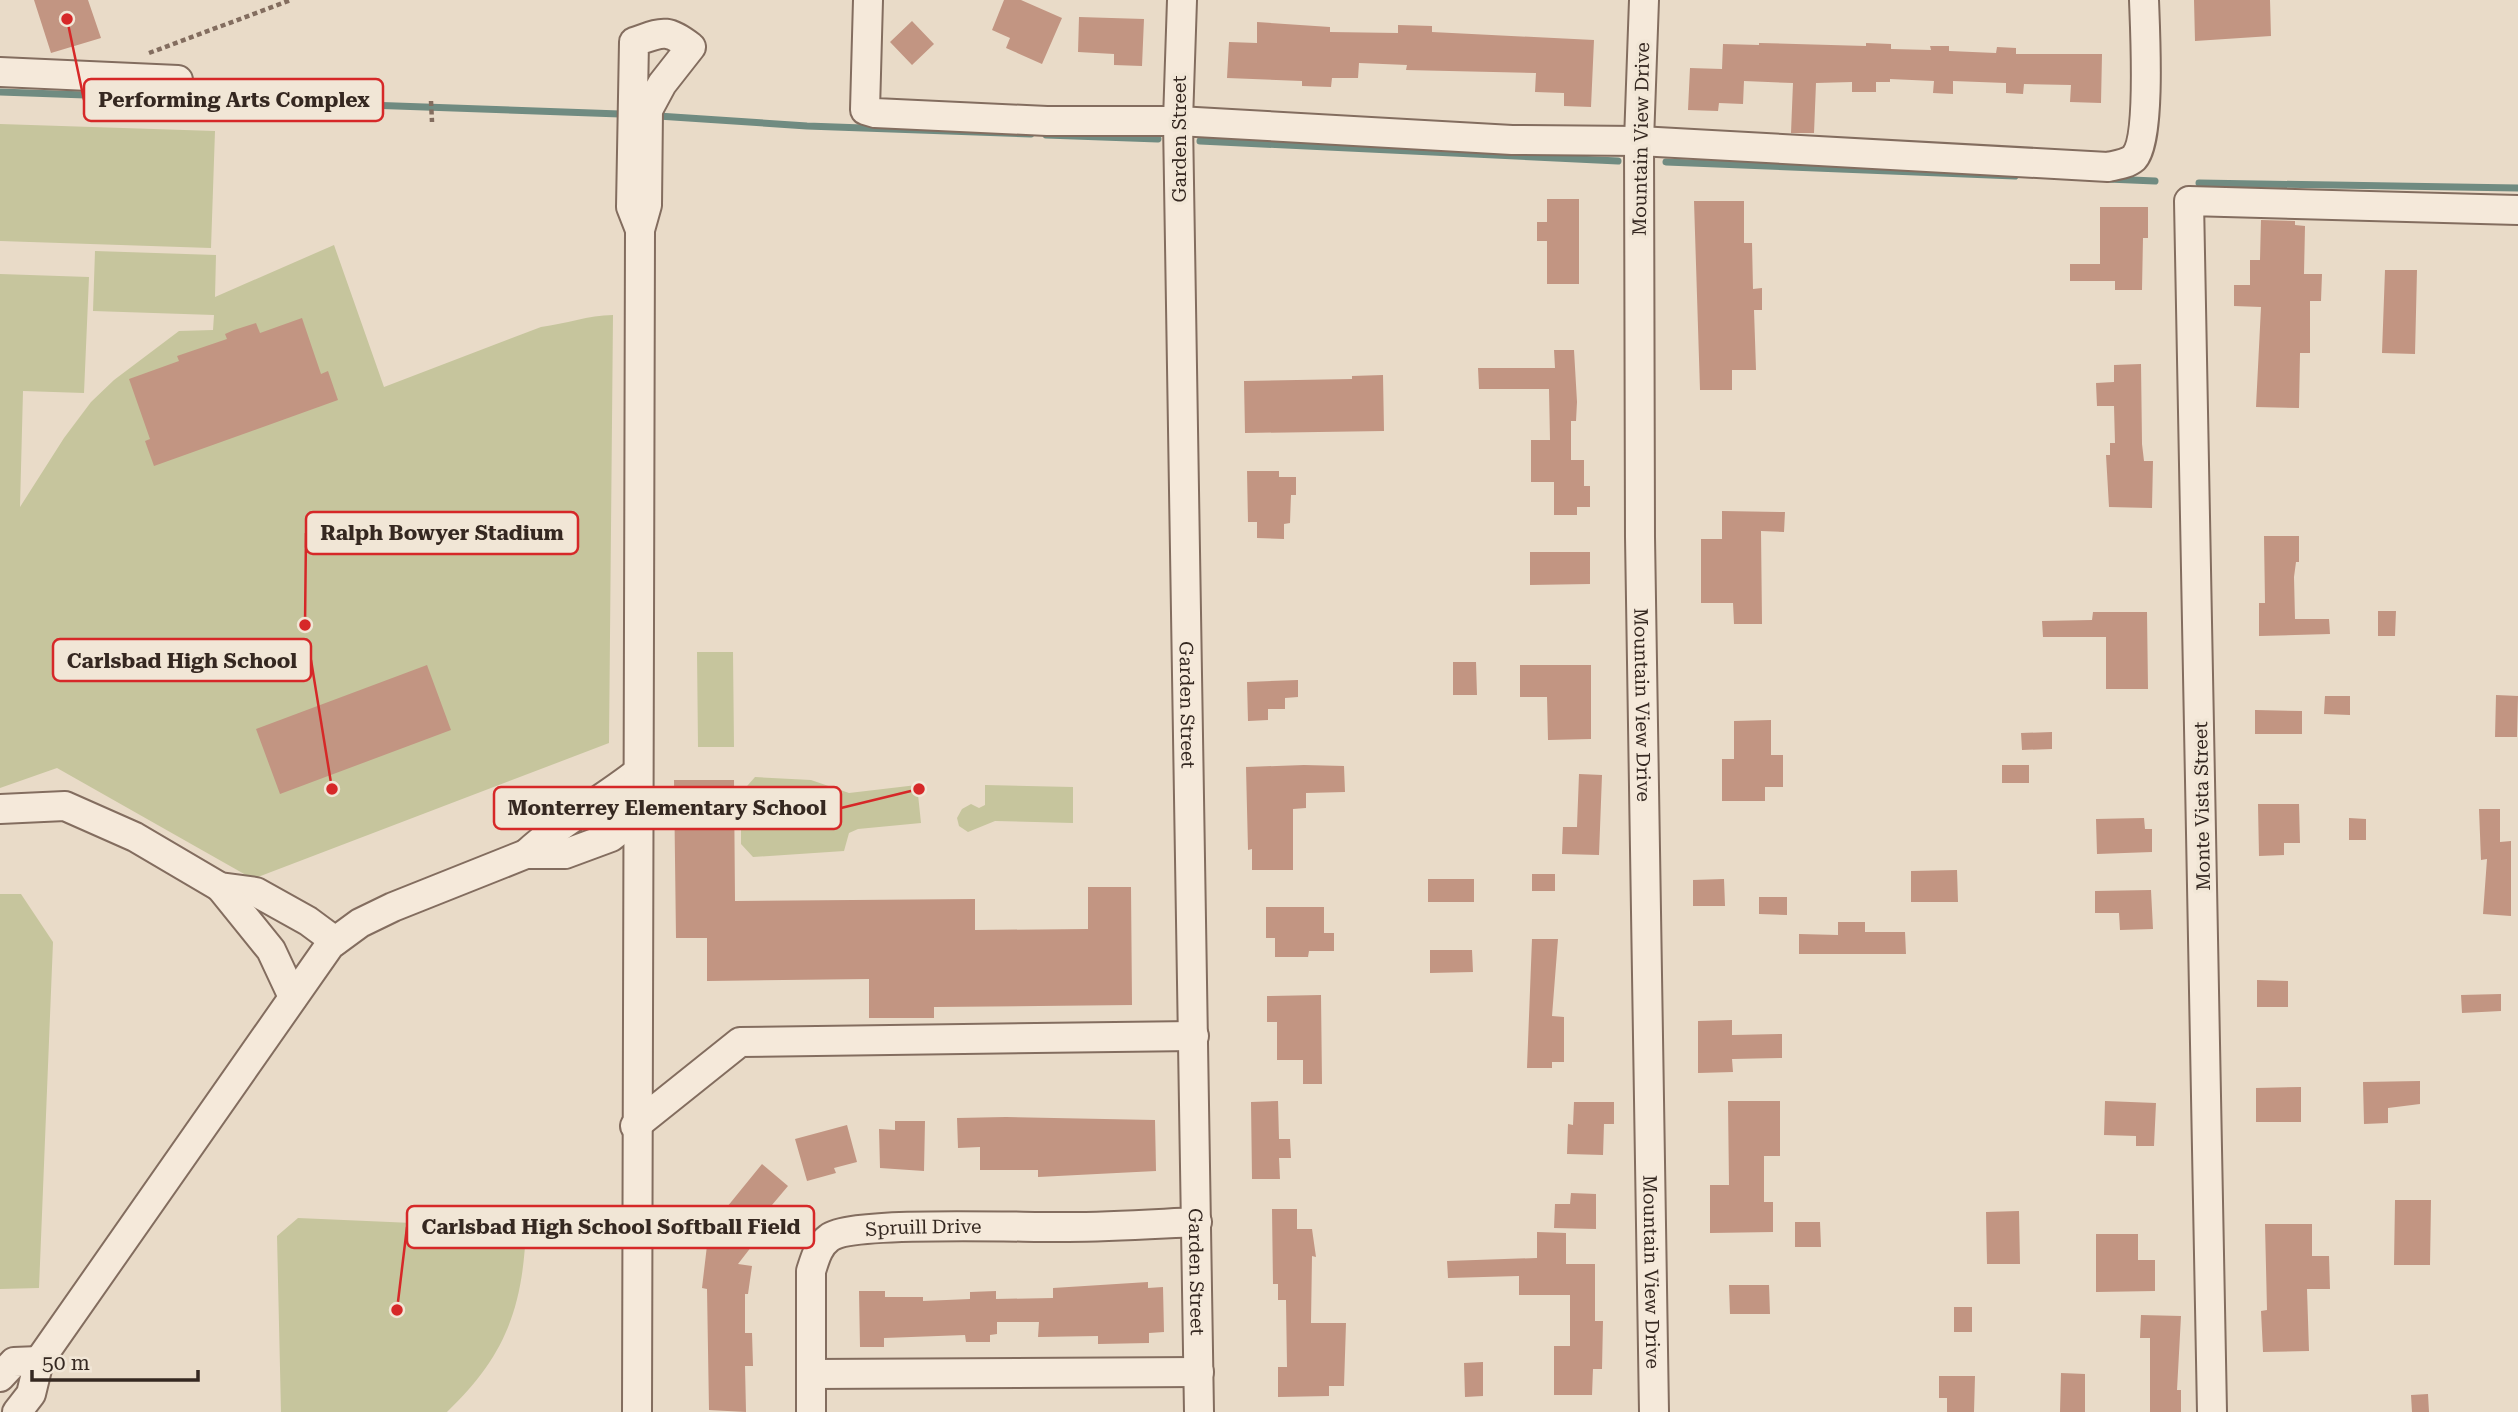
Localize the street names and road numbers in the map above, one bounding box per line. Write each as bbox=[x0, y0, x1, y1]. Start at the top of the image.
street label: Mountain View Drive bbox=[1628, 42, 1654, 236]
street label: Garden Street bbox=[1168, 75, 1191, 203]
street label: Mountain View Drive bbox=[1630, 608, 1656, 802]
street label: Garden Street bbox=[1175, 641, 1200, 769]
street label: Monte Vista Street bbox=[2189, 721, 2215, 891]
street label: Mountain View Drive bbox=[1639, 1175, 1665, 1369]
street label: Garden Street bbox=[1184, 1208, 1209, 1336]
street label: Spruill Drive bbox=[864, 1215, 982, 1241]

